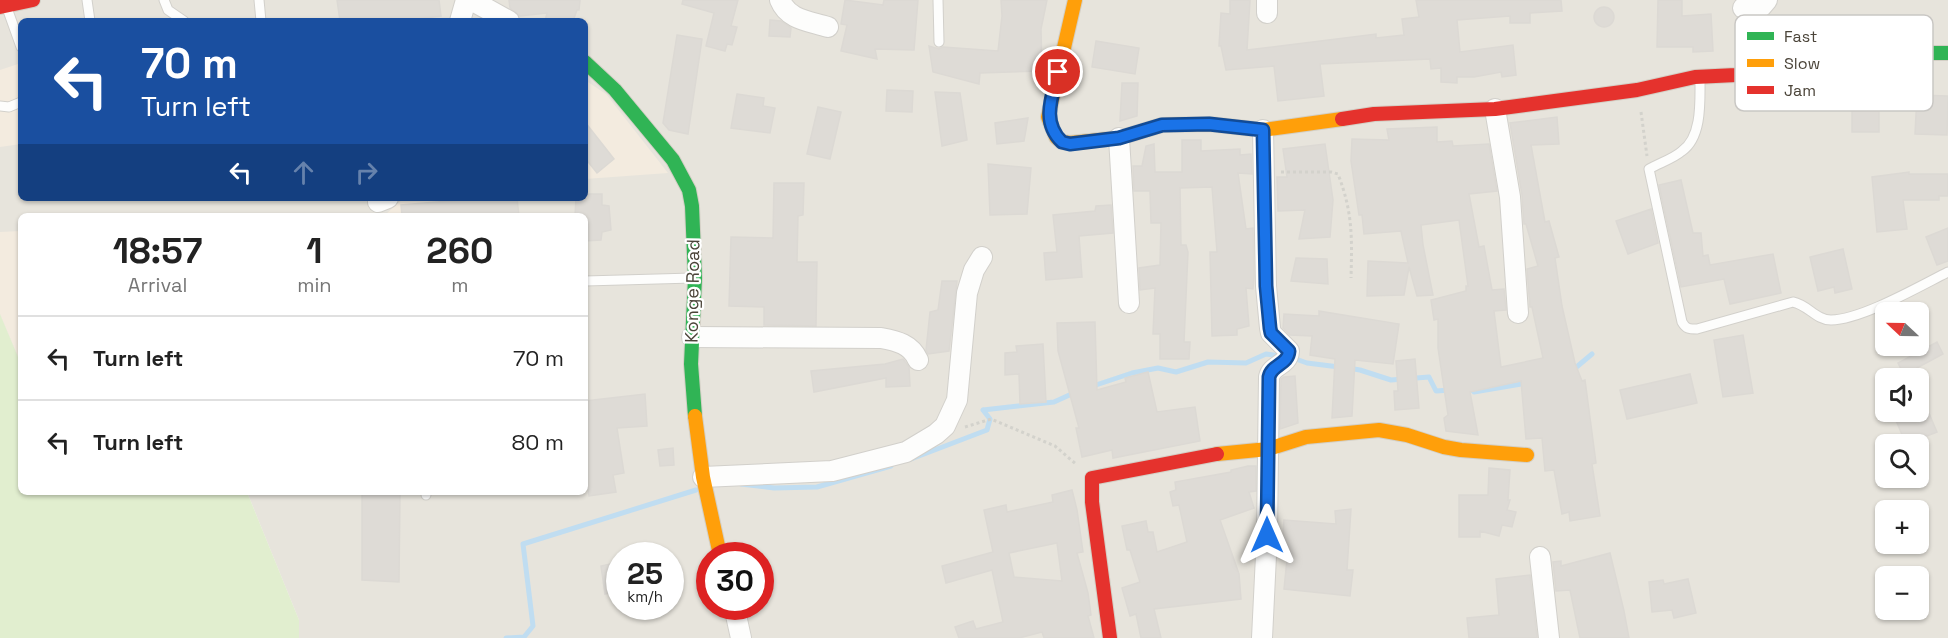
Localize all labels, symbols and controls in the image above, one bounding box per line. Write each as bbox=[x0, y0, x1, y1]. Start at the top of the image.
legend bbox=[1735, 15, 1933, 111]
text: Fast bbox=[1784, 26, 1817, 47]
text: 70 m bbox=[141, 37, 238, 90]
icon: left bbox=[42, 42, 120, 120]
pin bbox=[1032, 46, 1083, 97]
text: Slow bbox=[1784, 53, 1820, 74]
icon: arrive bbox=[1041, 55, 1074, 88]
text: Jam bbox=[1784, 80, 1816, 101]
text: Turn left bbox=[141, 89, 251, 124]
icon: left bbox=[224, 156, 257, 189]
icon: ahead bbox=[287, 156, 320, 189]
icon: right bbox=[350, 156, 383, 189]
text: 18:57 bbox=[113, 228, 202, 274]
text: 1 bbox=[306, 228, 323, 274]
text: 260 bbox=[426, 228, 493, 274]
street label: Konge Road bbox=[680, 239, 704, 343]
text: Arrival bbox=[128, 272, 187, 298]
text: min bbox=[297, 272, 332, 298]
text: m bbox=[451, 272, 468, 298]
north arrow bbox=[1875, 302, 1929, 356]
map controls bbox=[1875, 302, 1929, 620]
icon: left bbox=[42, 342, 75, 375]
text: Turn left bbox=[93, 344, 183, 372]
text: 70 m bbox=[513, 344, 564, 372]
button: sound bbox=[1875, 368, 1929, 422]
icon: left bbox=[42, 426, 75, 459]
text: Turn left bbox=[93, 428, 183, 456]
text: 80 m bbox=[512, 428, 564, 456]
button: search bbox=[1875, 434, 1929, 488]
button: + bbox=[1875, 500, 1929, 554]
position arrow bbox=[1235, 503, 1299, 567]
speed limit sign: 30 bbox=[696, 542, 774, 620]
text: 25 bbox=[627, 554, 663, 593]
button: − bbox=[1875, 566, 1929, 620]
text: km/h bbox=[627, 587, 663, 606]

